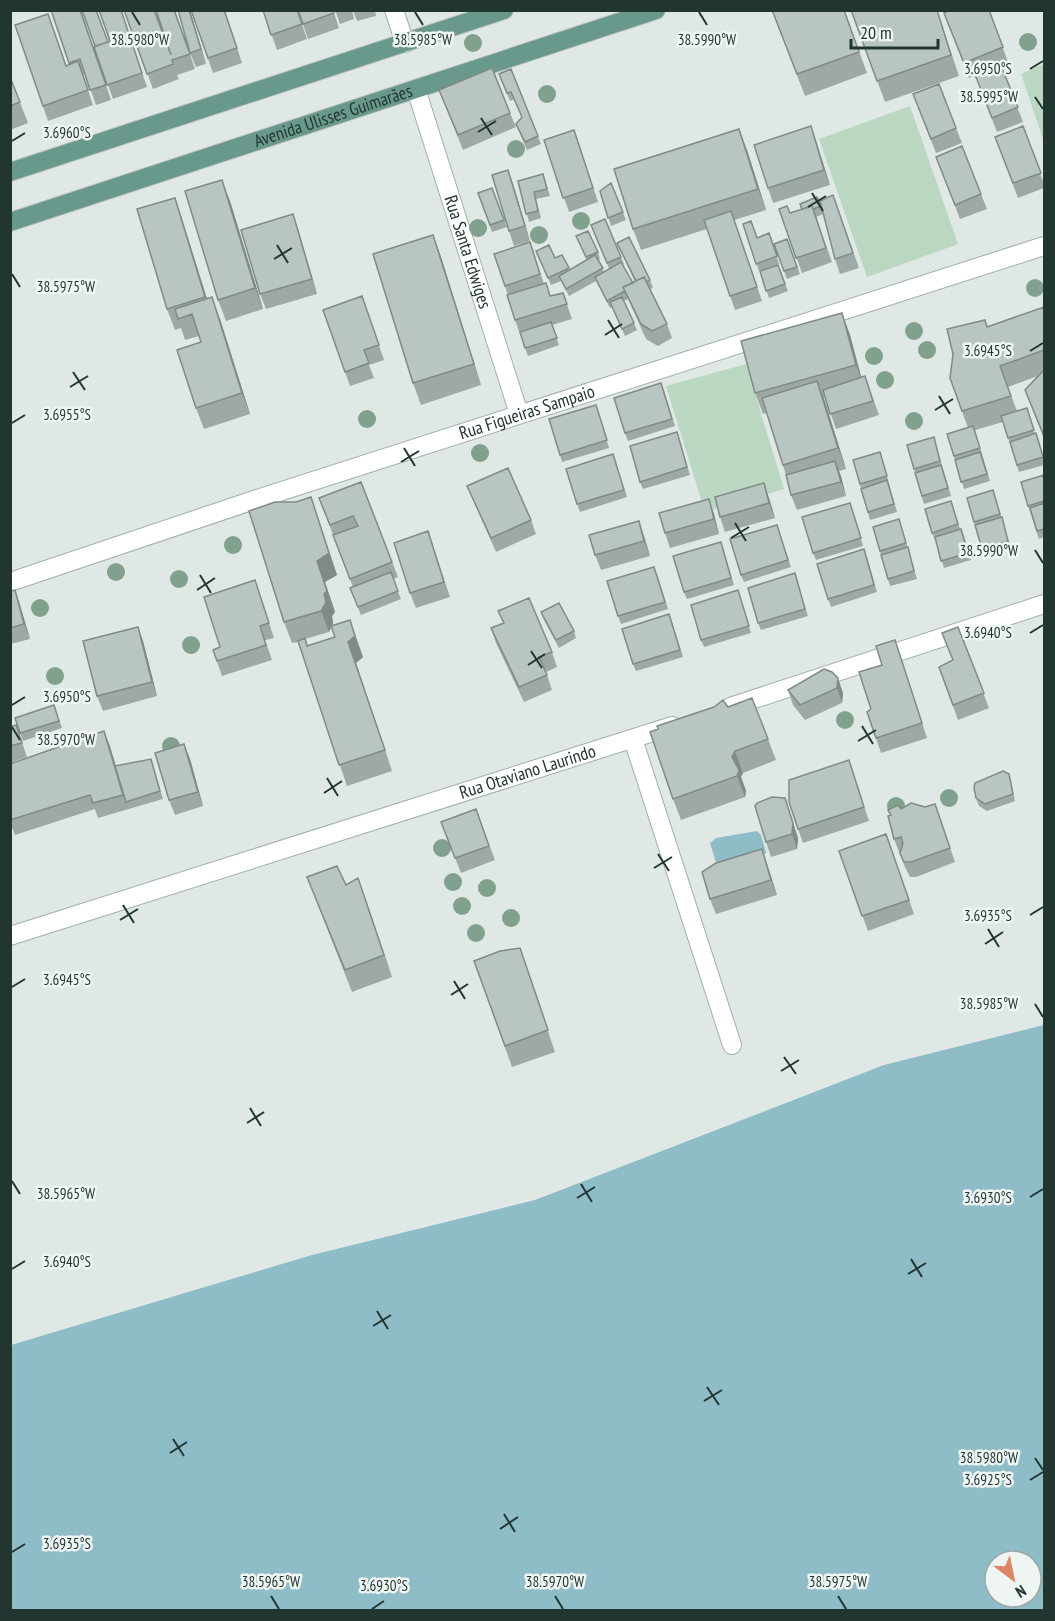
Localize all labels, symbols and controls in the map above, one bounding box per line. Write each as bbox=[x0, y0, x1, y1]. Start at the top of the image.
scale bar bbox=[851, 12, 938, 50]
text: 20 m bbox=[860, 21, 892, 44]
text: 38.5980°W bbox=[111, 30, 169, 49]
text: 38.5985°W bbox=[394, 30, 452, 49]
text: 38.5990°W bbox=[678, 30, 736, 49]
text: 3.6950°S bbox=[964, 59, 1012, 78]
street label: Avenida Ulisses Guimarães bbox=[251, 79, 415, 152]
text: 38.5995°W bbox=[960, 87, 1018, 106]
text: 3.6960°S bbox=[43, 123, 91, 142]
street label: Rua Santa Edwiges bbox=[439, 192, 497, 311]
text: 38.5975°W bbox=[37, 277, 95, 296]
text: 3.6945°S bbox=[964, 341, 1012, 360]
street label: Rua Figueiras Sampaio bbox=[456, 379, 598, 444]
text: 3.6955°S bbox=[43, 405, 91, 424]
text: 38.5990°W bbox=[960, 541, 1018, 560]
text: 3.6940°S bbox=[964, 623, 1012, 642]
text: 3.6950°S bbox=[43, 687, 91, 706]
text: 38.5970°W bbox=[37, 730, 95, 749]
street label: Rua Otaviano Laurindo bbox=[456, 739, 599, 804]
text: 3.6935°S bbox=[964, 906, 1012, 925]
text: 3.6945°S bbox=[43, 970, 91, 989]
text: 38.5985°W bbox=[960, 994, 1018, 1013]
text: 38.5965°W bbox=[37, 1184, 95, 1203]
text: 3.6930°S bbox=[964, 1188, 1012, 1207]
text: 3.6940°S bbox=[43, 1252, 91, 1271]
text: 38.5980°W bbox=[960, 1448, 1018, 1467]
text: 3.6925°S bbox=[964, 1470, 1012, 1489]
text: 3.6935°S bbox=[43, 1534, 91, 1553]
north arrow bbox=[983, 1549, 1043, 1609]
text: 38.5965°W bbox=[242, 1572, 300, 1591]
text: 38.5970°W bbox=[526, 1572, 584, 1591]
text: 38.5975°W bbox=[809, 1572, 867, 1591]
text: 3.6930°S bbox=[360, 1576, 408, 1595]
text: N bbox=[1012, 1581, 1030, 1602]

